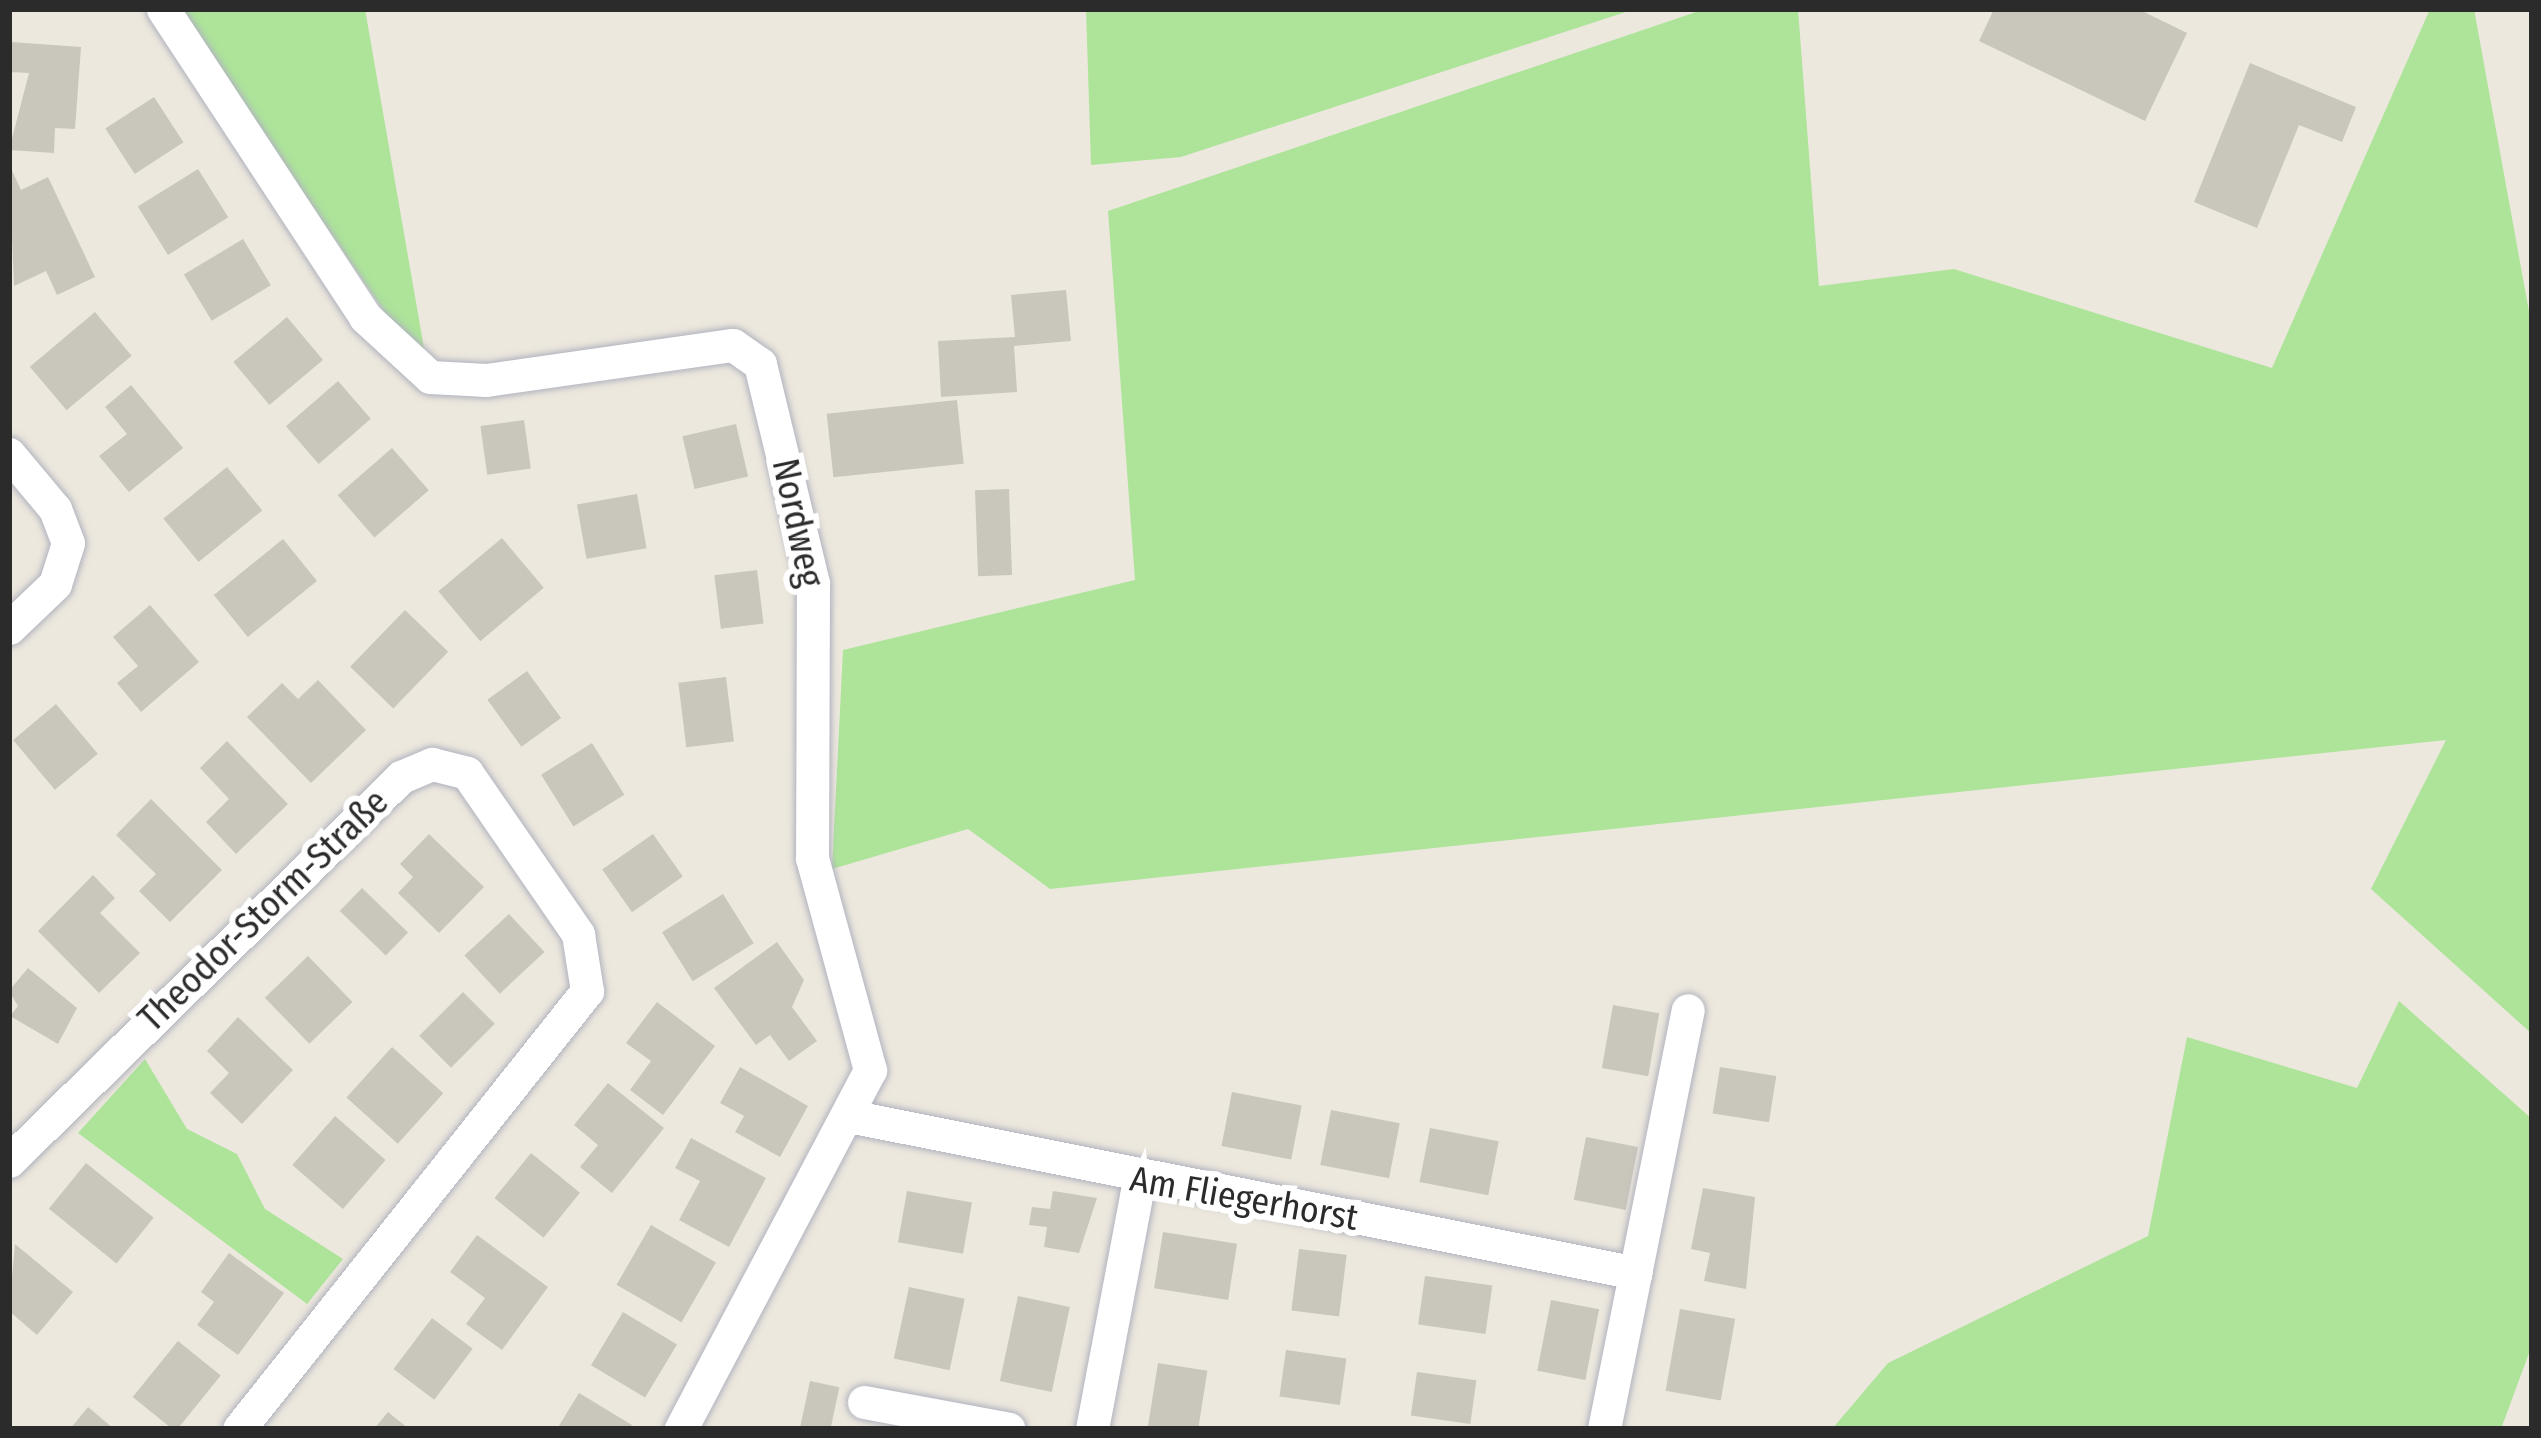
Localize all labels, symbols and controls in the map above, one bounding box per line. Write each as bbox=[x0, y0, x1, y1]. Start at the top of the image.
street label: Nordweg bbox=[762, 455, 832, 591]
street label: Theodor-Storm-Straße bbox=[130, 781, 398, 1041]
street label: Am Fliegerhorst bbox=[1127, 1158, 1361, 1240]

